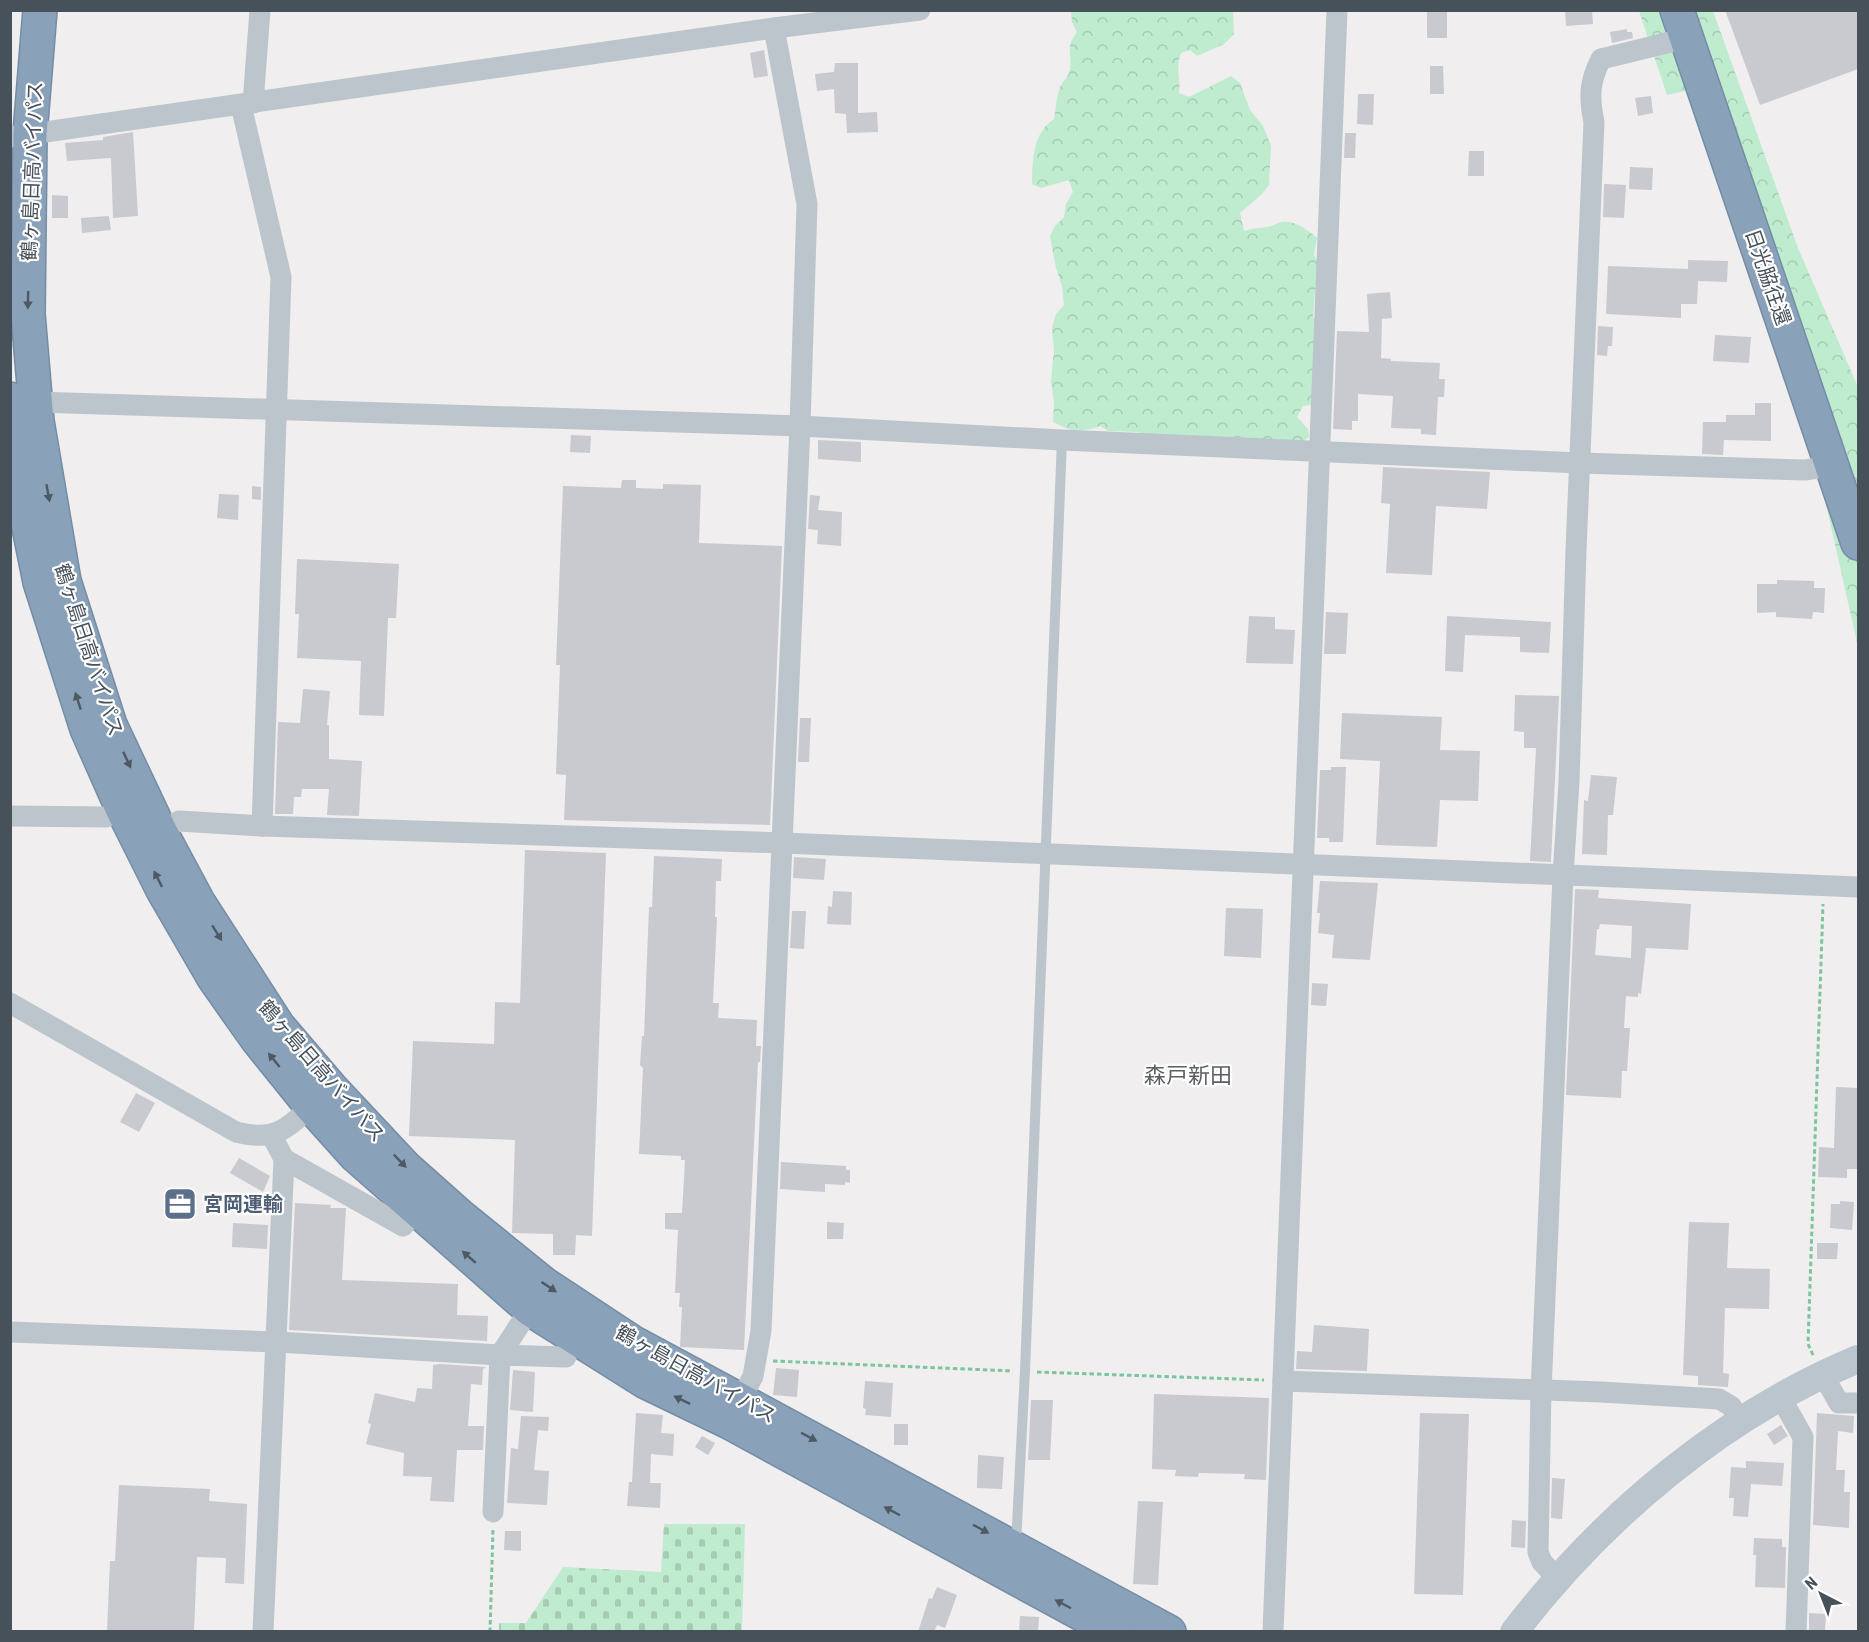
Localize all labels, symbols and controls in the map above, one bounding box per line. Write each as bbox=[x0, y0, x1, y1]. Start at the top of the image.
street label: 鶴ヶ島日高バイパス bbox=[17, 81, 47, 261]
street label: 日光脇往還 bbox=[1740, 226, 1796, 328]
one-way arrow bbox=[23, 290, 33, 309]
one-way arrow bbox=[44, 484, 53, 503]
street label: 鶴ヶ島日高バイパス bbox=[50, 561, 128, 739]
one-way arrow bbox=[73, 692, 82, 710]
one-way arrow bbox=[122, 752, 131, 769]
one-way arrow bbox=[153, 870, 163, 888]
one-way arrow bbox=[211, 925, 222, 941]
street label: 鶴ヶ島日高バイパス bbox=[254, 995, 390, 1147]
one-way arrow bbox=[269, 1053, 281, 1068]
district label: 森戸新田 bbox=[1144, 1063, 1232, 1088]
one-way arrow bbox=[393, 1154, 407, 1168]
office icon: 宮岡運輸 bbox=[162, 1186, 198, 1222]
place label: 宮岡運輸 bbox=[203, 1192, 283, 1216]
one-way arrow bbox=[461, 1250, 477, 1263]
one-way arrow bbox=[541, 1281, 557, 1293]
street label: 鶴ヶ島日高バイパス bbox=[612, 1320, 780, 1428]
one-way arrow bbox=[674, 1395, 691, 1404]
one-way arrow bbox=[801, 1432, 818, 1442]
one-way arrow bbox=[883, 1506, 900, 1516]
one-way arrow bbox=[972, 1524, 989, 1534]
north arrow bbox=[1791, 1564, 1851, 1624]
text: N bbox=[1801, 1573, 1821, 1594]
one-way arrow bbox=[1054, 1599, 1071, 1609]

